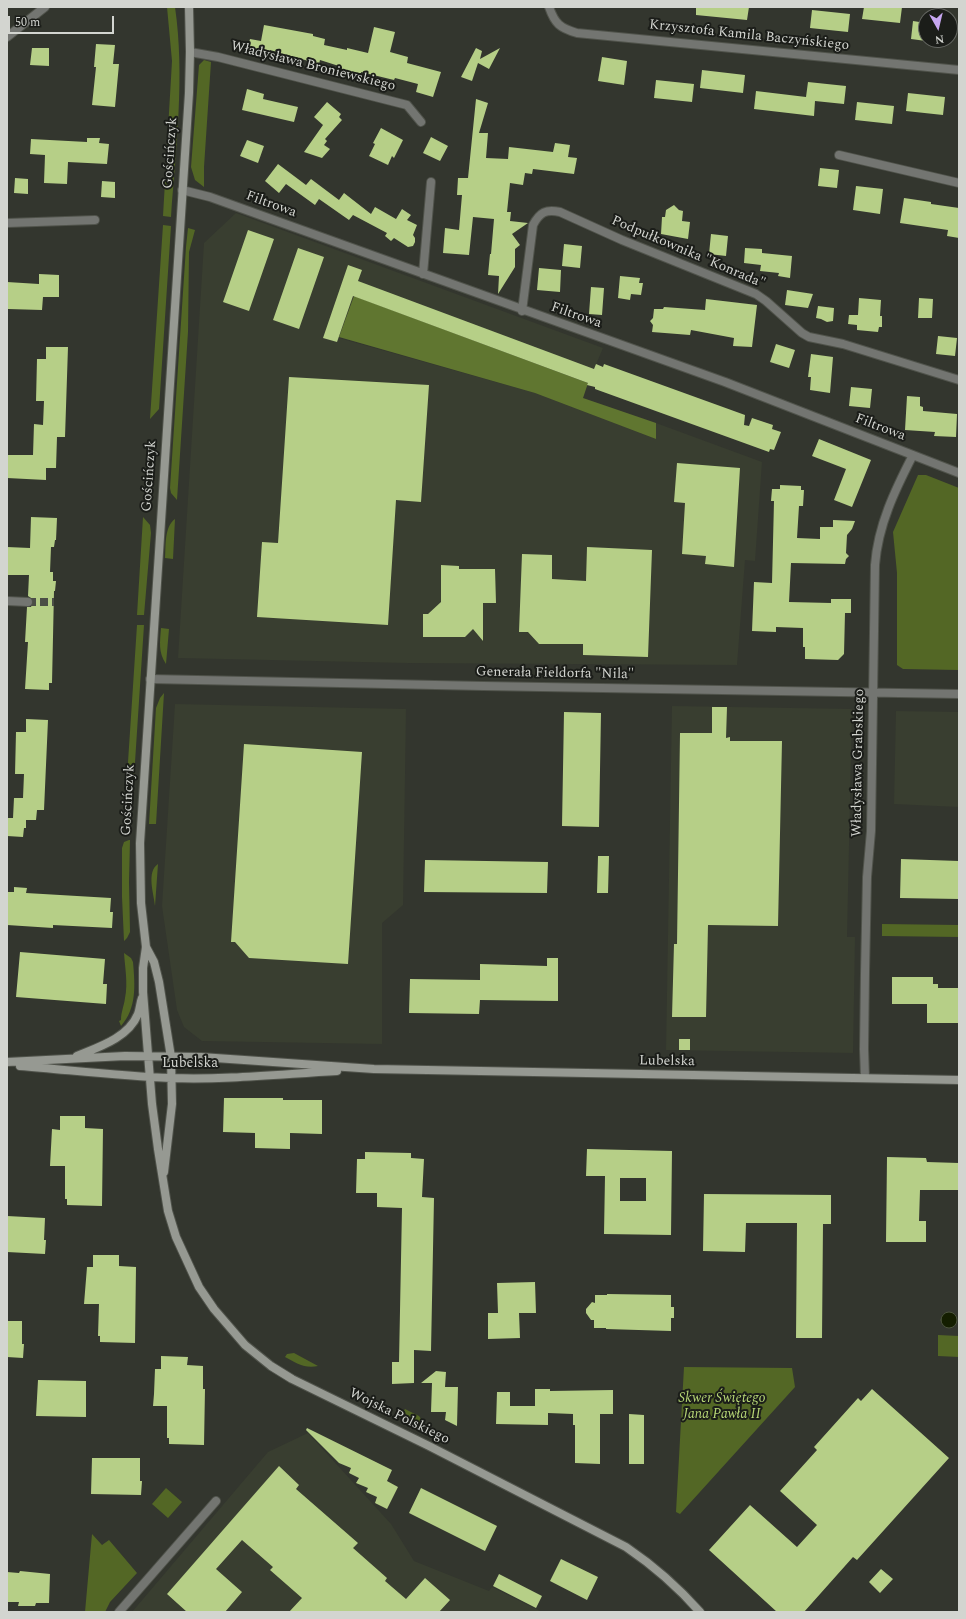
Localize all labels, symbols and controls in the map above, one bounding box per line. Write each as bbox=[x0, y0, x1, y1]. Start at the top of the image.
scale bar bbox=[10, 8, 116, 34]
north arrow bbox=[918, 8, 958, 48]
text: 50 m bbox=[15, 13, 40, 32]
street label: Krzysztofa Kamila Baczyńskiego bbox=[648, 17, 850, 55]
text: N bbox=[934, 30, 945, 48]
street label: Władysława Broniewskiego bbox=[229, 38, 397, 96]
street label: Gościńczyk bbox=[160, 117, 182, 189]
street label: Filtrowa bbox=[243, 188, 299, 222]
street label: Podpułkownika "Konrada" bbox=[609, 213, 767, 293]
street label: Filtrowa bbox=[548, 300, 604, 332]
street label: Filtrowa bbox=[852, 411, 908, 445]
street label: Gościńczyk bbox=[139, 440, 161, 512]
street label: Generała Fieldorfa "Nila" bbox=[476, 664, 634, 684]
street label: Władysława Grabskiego bbox=[849, 689, 869, 837]
street label: Gościńczyk bbox=[119, 764, 139, 836]
street label: Lubelska bbox=[639, 1053, 695, 1071]
street label: Lubelska bbox=[162, 1056, 218, 1072]
street label: Wojska Polskiego bbox=[346, 1385, 452, 1449]
park label: Skwer Świętego Jana Pawła II bbox=[678, 1391, 766, 1424]

